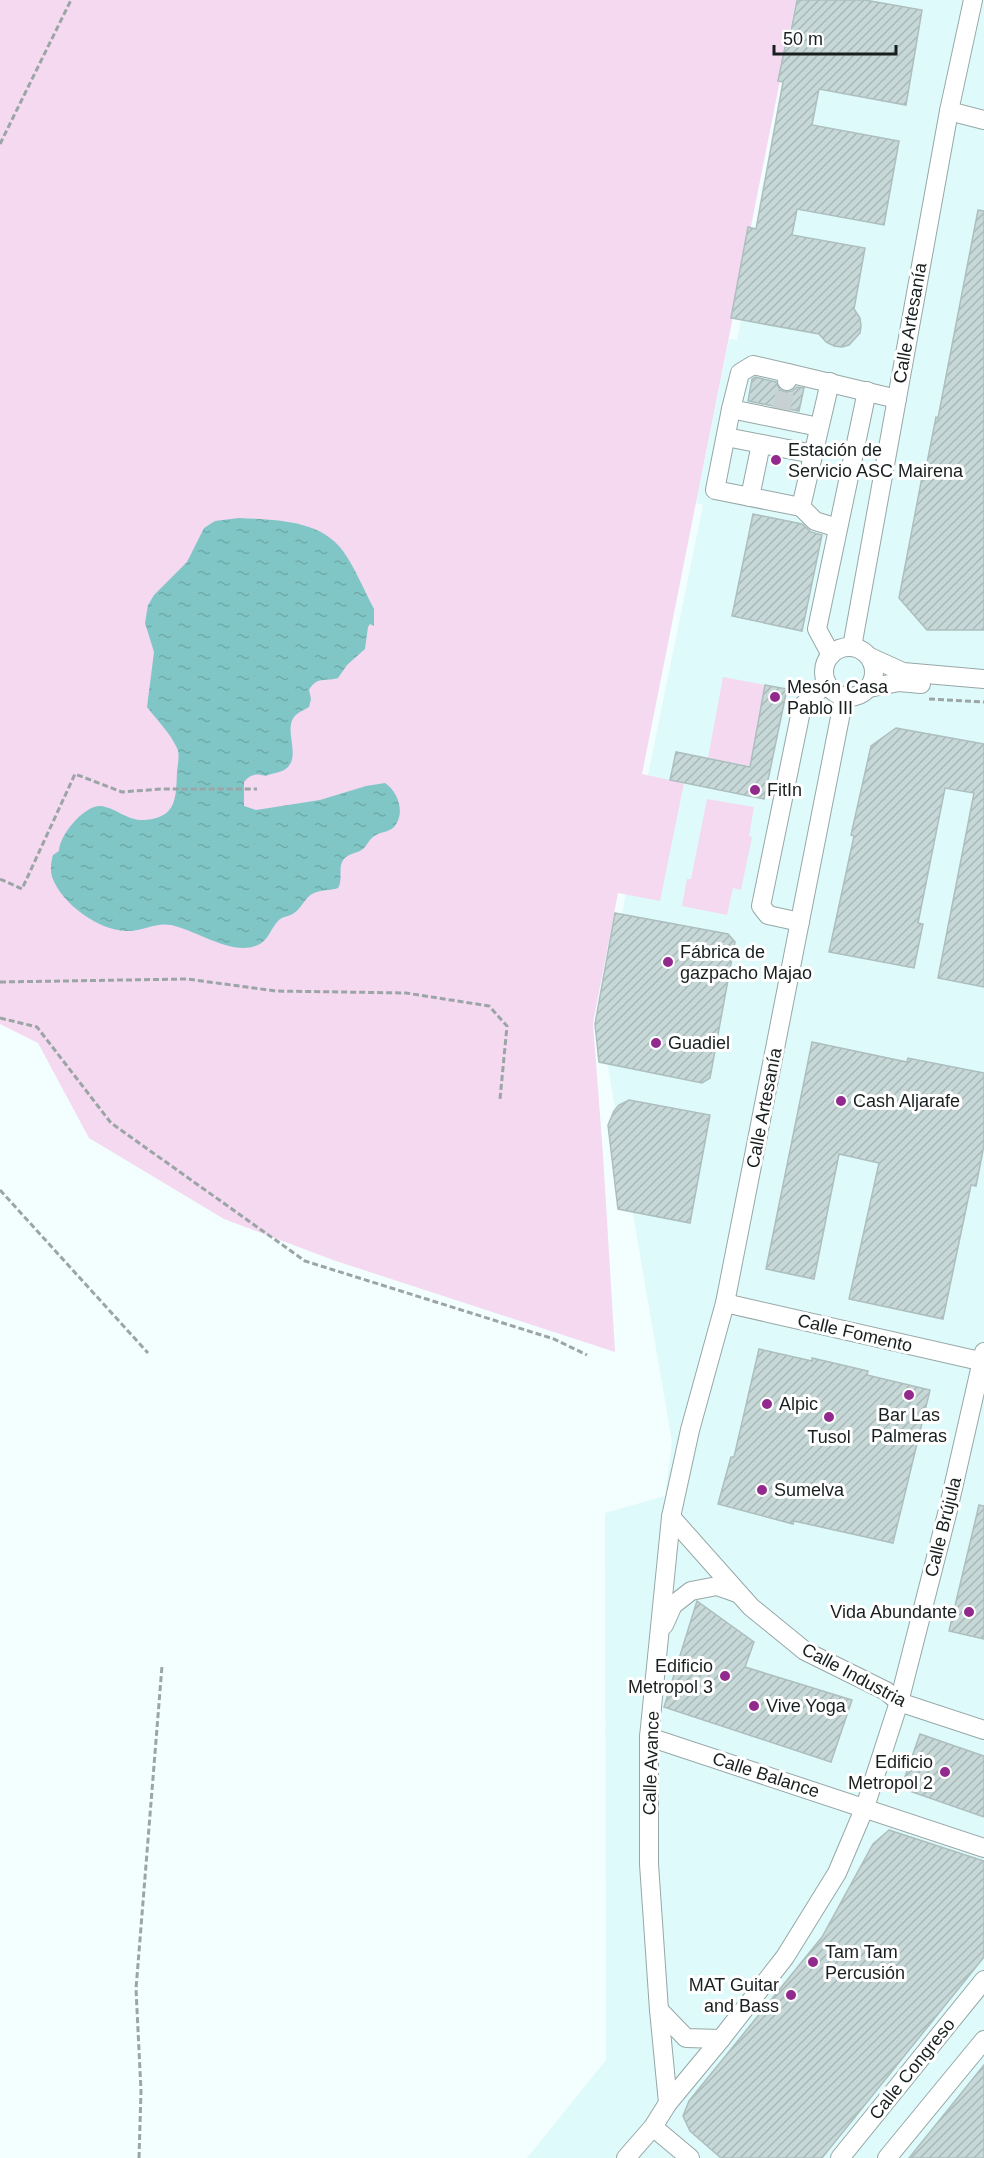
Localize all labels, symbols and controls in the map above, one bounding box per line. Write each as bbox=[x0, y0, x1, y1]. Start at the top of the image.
scale bar bbox=[774, 18, 896, 56]
text: 50 m bbox=[783, 29, 823, 49]
street label: Calle Artesanía bbox=[890, 260, 931, 385]
place label: Estación de Servicio ASC Mairena bbox=[788, 440, 964, 481]
marker: Estación de Servicio ASC Mairena bbox=[769, 453, 783, 467]
place label: Mesón Casa Pablo III bbox=[787, 677, 889, 718]
marker: Mesón Casa Pablo III bbox=[768, 690, 782, 704]
place label: FitIn bbox=[767, 780, 802, 800]
marker: FitIn bbox=[748, 783, 762, 797]
place label: Fábrica de gazpacho Majao bbox=[680, 942, 812, 983]
marker: Fábrica de gazpacho Majao bbox=[661, 955, 675, 969]
place label: Guadiel bbox=[668, 1033, 730, 1053]
marker: Guadiel bbox=[649, 1036, 663, 1050]
street label: Calle Artesanía bbox=[743, 1045, 786, 1170]
place label: Cash Aljarafe bbox=[853, 1091, 960, 1111]
marker: Cash Aljarafe bbox=[834, 1094, 848, 1108]
street label: Calle Fomento bbox=[796, 1310, 914, 1356]
marker: Bar Las Palmeras bbox=[902, 1388, 916, 1402]
place label: Alpic bbox=[779, 1394, 818, 1414]
marker: Alpic bbox=[760, 1397, 774, 1411]
place label: Bar Las Palmeras bbox=[871, 1405, 947, 1446]
marker: Tusol bbox=[822, 1410, 836, 1424]
place label: Tusol bbox=[807, 1427, 851, 1447]
street label: Calle Brújula bbox=[921, 1474, 965, 1579]
place label: Sumelva bbox=[774, 1480, 845, 1500]
marker: Sumelva bbox=[755, 1483, 769, 1497]
place label: Vida Abundante bbox=[830, 1602, 957, 1622]
marker: Vida Abundante bbox=[962, 1605, 976, 1619]
street label: Calle Industria bbox=[799, 1639, 910, 1711]
place label: Edificio Metropol 3 bbox=[628, 1656, 713, 1697]
marker: Edificio Metropol 3 bbox=[718, 1669, 732, 1683]
place label: Vive Yoga bbox=[766, 1696, 847, 1716]
marker: Vive Yoga bbox=[747, 1699, 761, 1713]
street label: Calle Avance bbox=[639, 1710, 663, 1816]
street label: Calle Balance bbox=[710, 1748, 822, 1802]
place label: Edificio Metropol 2 bbox=[848, 1752, 933, 1793]
marker: Edificio Metropol 2 bbox=[938, 1765, 952, 1779]
place label: Tam Tam Percusión bbox=[825, 1942, 905, 1983]
marker: Tam Tam Percusión bbox=[806, 1955, 820, 1969]
place label: MAT Guitar and Bass bbox=[689, 1975, 779, 2016]
marker: MAT Guitar and Bass bbox=[784, 1988, 798, 2002]
street label: Calle Congreso bbox=[865, 2014, 959, 2124]

